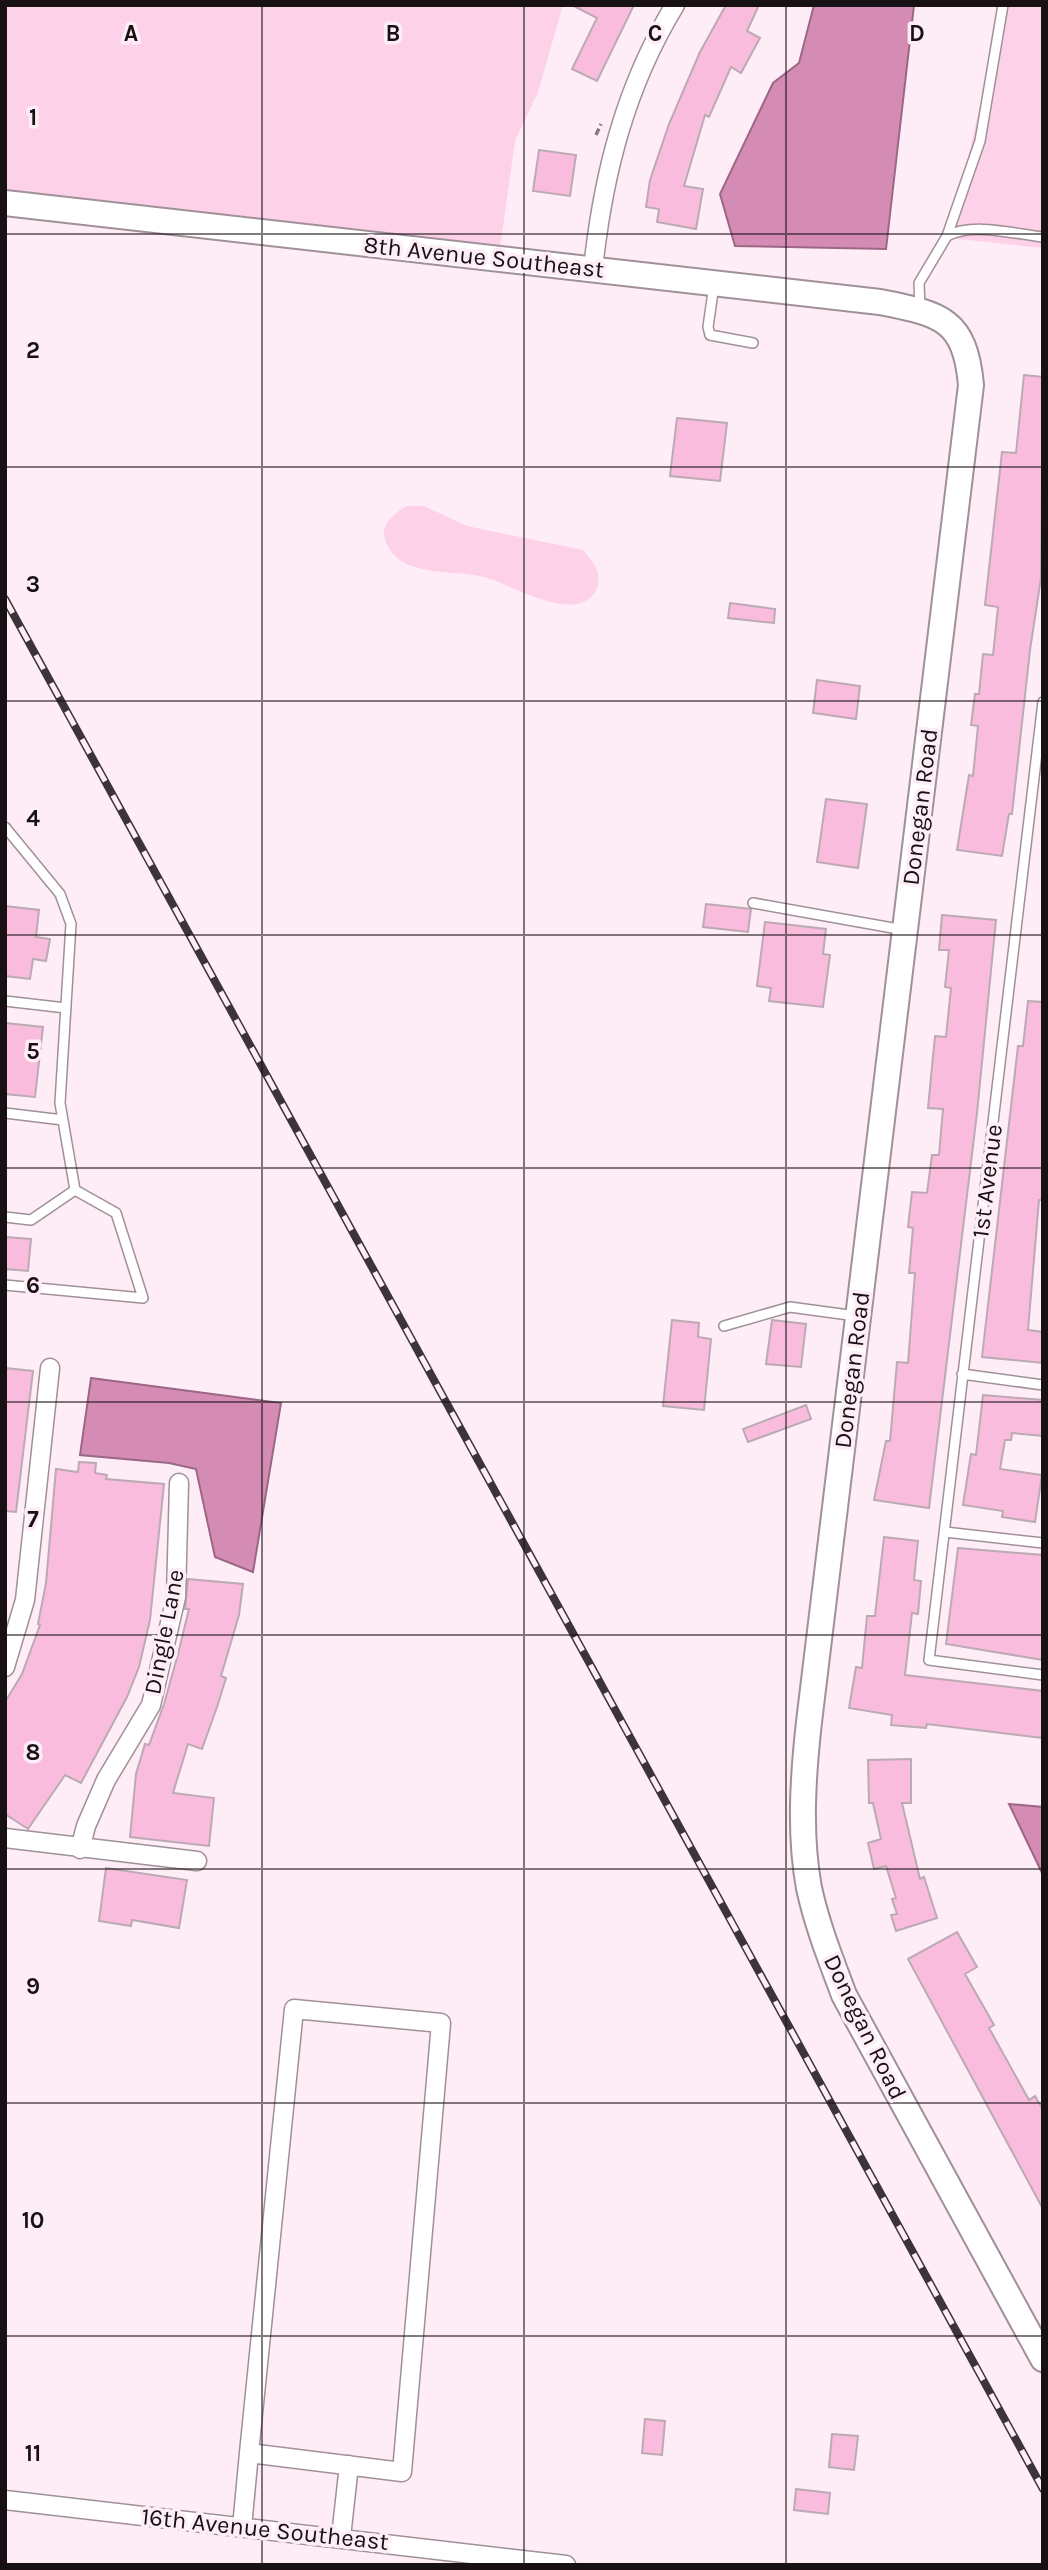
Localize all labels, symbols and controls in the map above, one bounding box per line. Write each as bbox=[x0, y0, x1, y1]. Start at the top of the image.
text: A bbox=[124, 20, 138, 47]
text: B bbox=[386, 20, 400, 47]
text: C bbox=[648, 20, 662, 47]
text: D bbox=[909, 20, 925, 47]
text: 1 bbox=[29, 104, 37, 131]
street label: 8th Avenue Southeast bbox=[362, 230, 606, 284]
text: 2 bbox=[26, 337, 40, 364]
text: 3 bbox=[26, 571, 40, 598]
street label: Donegan Road bbox=[896, 727, 944, 887]
text: 4 bbox=[26, 805, 40, 832]
text: 5 bbox=[26, 1038, 40, 1065]
street label: 1st Avenue bbox=[966, 1123, 1008, 1239]
text: 6 bbox=[26, 1272, 40, 1299]
street label: Donegan Road bbox=[828, 1290, 876, 1450]
text: 7 bbox=[27, 1506, 39, 1533]
street label: Dingle Lane bbox=[138, 1567, 190, 1697]
text: 8 bbox=[26, 1739, 40, 1766]
street label: Donegan Road bbox=[818, 1950, 912, 2104]
text: 9 bbox=[26, 1973, 40, 2000]
text: 10 bbox=[22, 2207, 44, 2234]
text: 11 bbox=[25, 2440, 41, 2467]
street label: 16th Avenue Southeast bbox=[140, 2502, 390, 2556]

